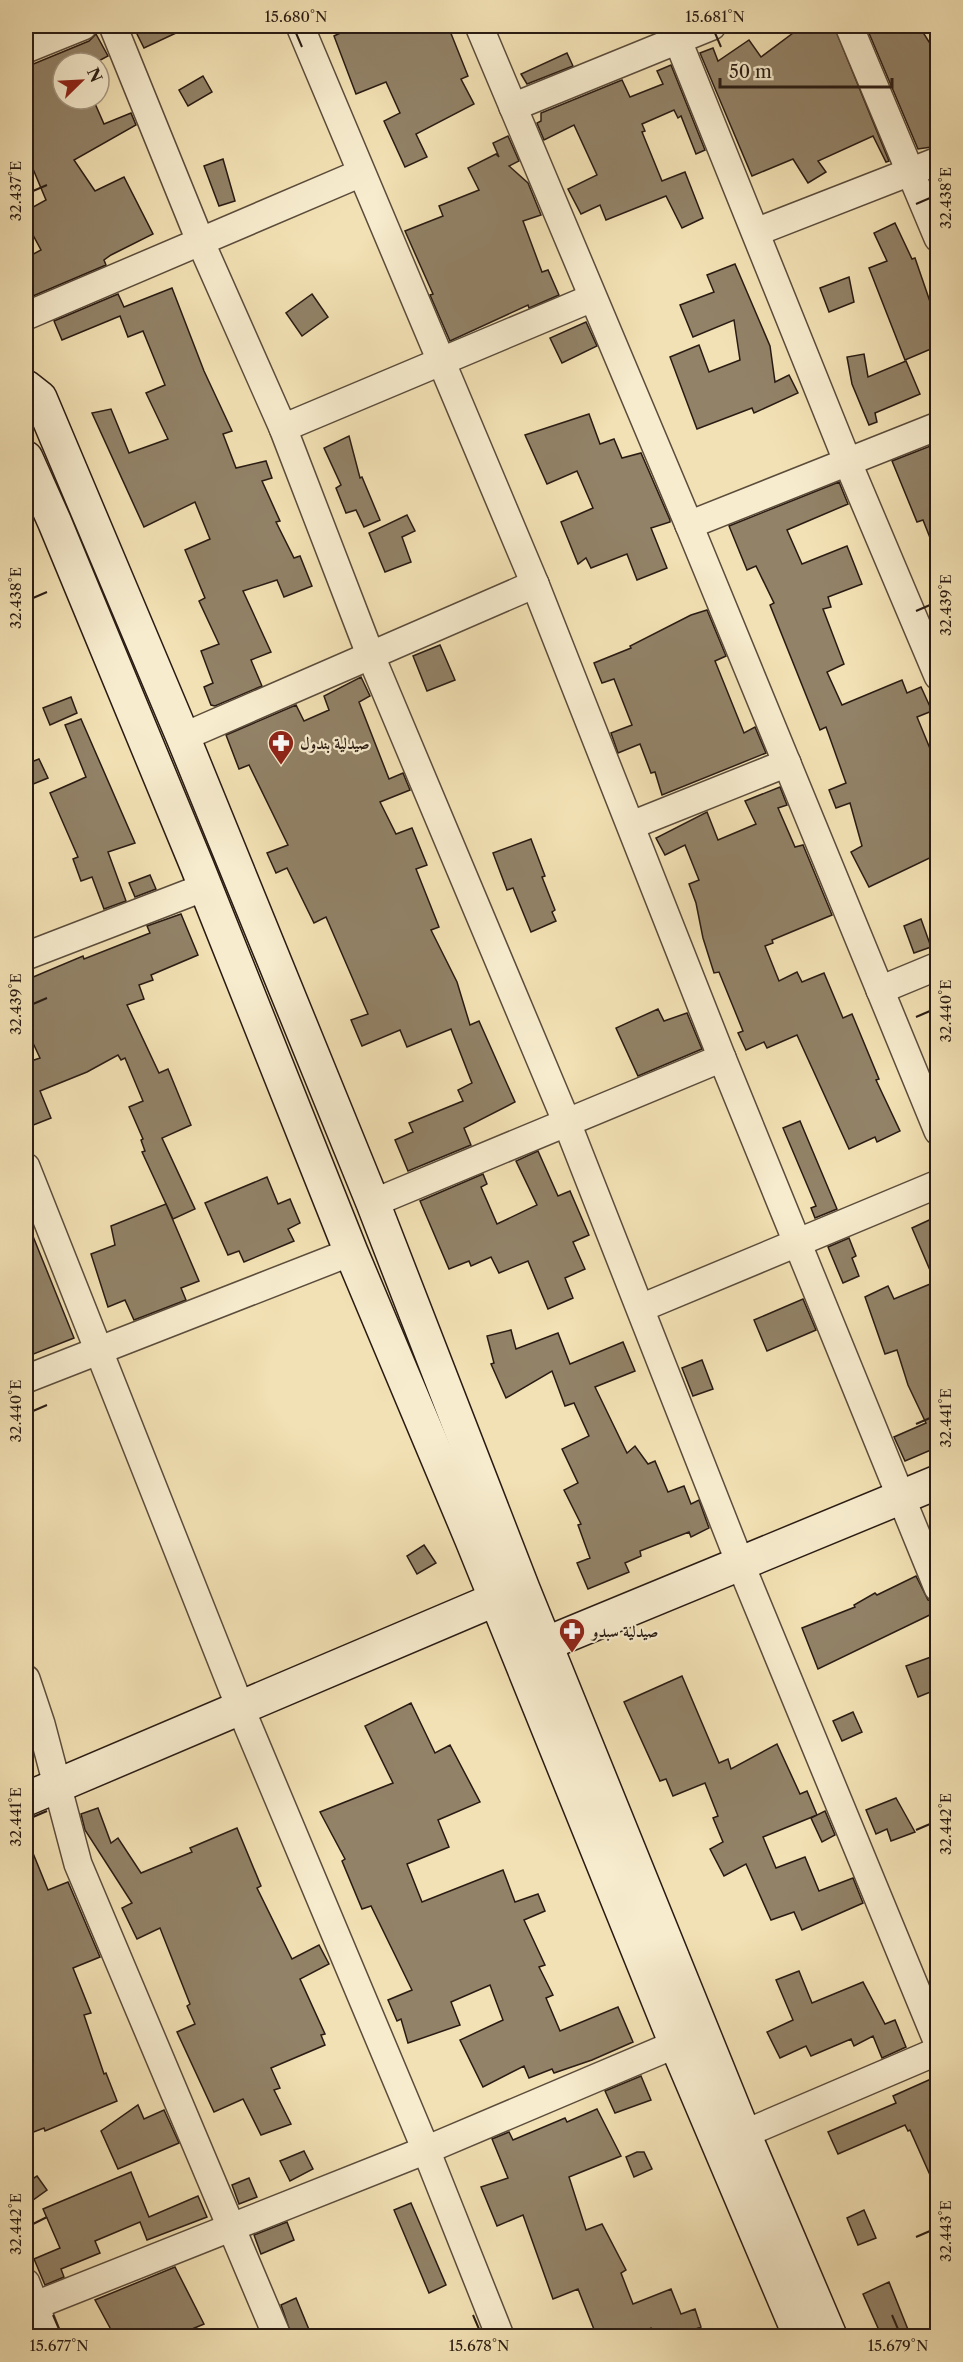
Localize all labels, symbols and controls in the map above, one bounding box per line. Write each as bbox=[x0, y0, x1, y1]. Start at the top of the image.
text: 15.680°N bbox=[265, 7, 327, 26]
text: 15.681°N bbox=[685, 7, 745, 26]
north arrow bbox=[51, 51, 111, 111]
scale bar bbox=[720, 51, 892, 89]
text: 50 m bbox=[729, 61, 772, 83]
text: N bbox=[83, 64, 107, 85]
text: 32.437°E bbox=[6, 161, 25, 221]
text: 32.438°E bbox=[936, 167, 955, 229]
text: 32.438°E bbox=[6, 567, 25, 629]
text: 32.439°E bbox=[936, 574, 955, 636]
pharmacy icon: صيدلية بندول bbox=[266, 728, 296, 766]
place label: صيدلية بندول bbox=[300, 733, 370, 754]
text: 32.439°E bbox=[6, 973, 25, 1035]
text: 32.440°E bbox=[936, 979, 955, 1043]
text: 32.440°E bbox=[6, 1379, 25, 1443]
text: 32.441°E bbox=[936, 1388, 955, 1448]
pharmacy icon: صيدلية سبدو bbox=[557, 1616, 587, 1654]
place label: صيدلية سبدو bbox=[590, 1621, 658, 1641]
text: 32.441°E bbox=[6, 1787, 25, 1847]
text: 32.442°E bbox=[936, 1793, 955, 1855]
text: 32.442°E bbox=[6, 2193, 25, 2255]
text: 32.443°E bbox=[936, 2200, 955, 2262]
text: 15.677°N bbox=[29, 2336, 89, 2355]
text: 15.678°N bbox=[449, 2336, 509, 2355]
text: 15.679°N bbox=[868, 2336, 928, 2355]

